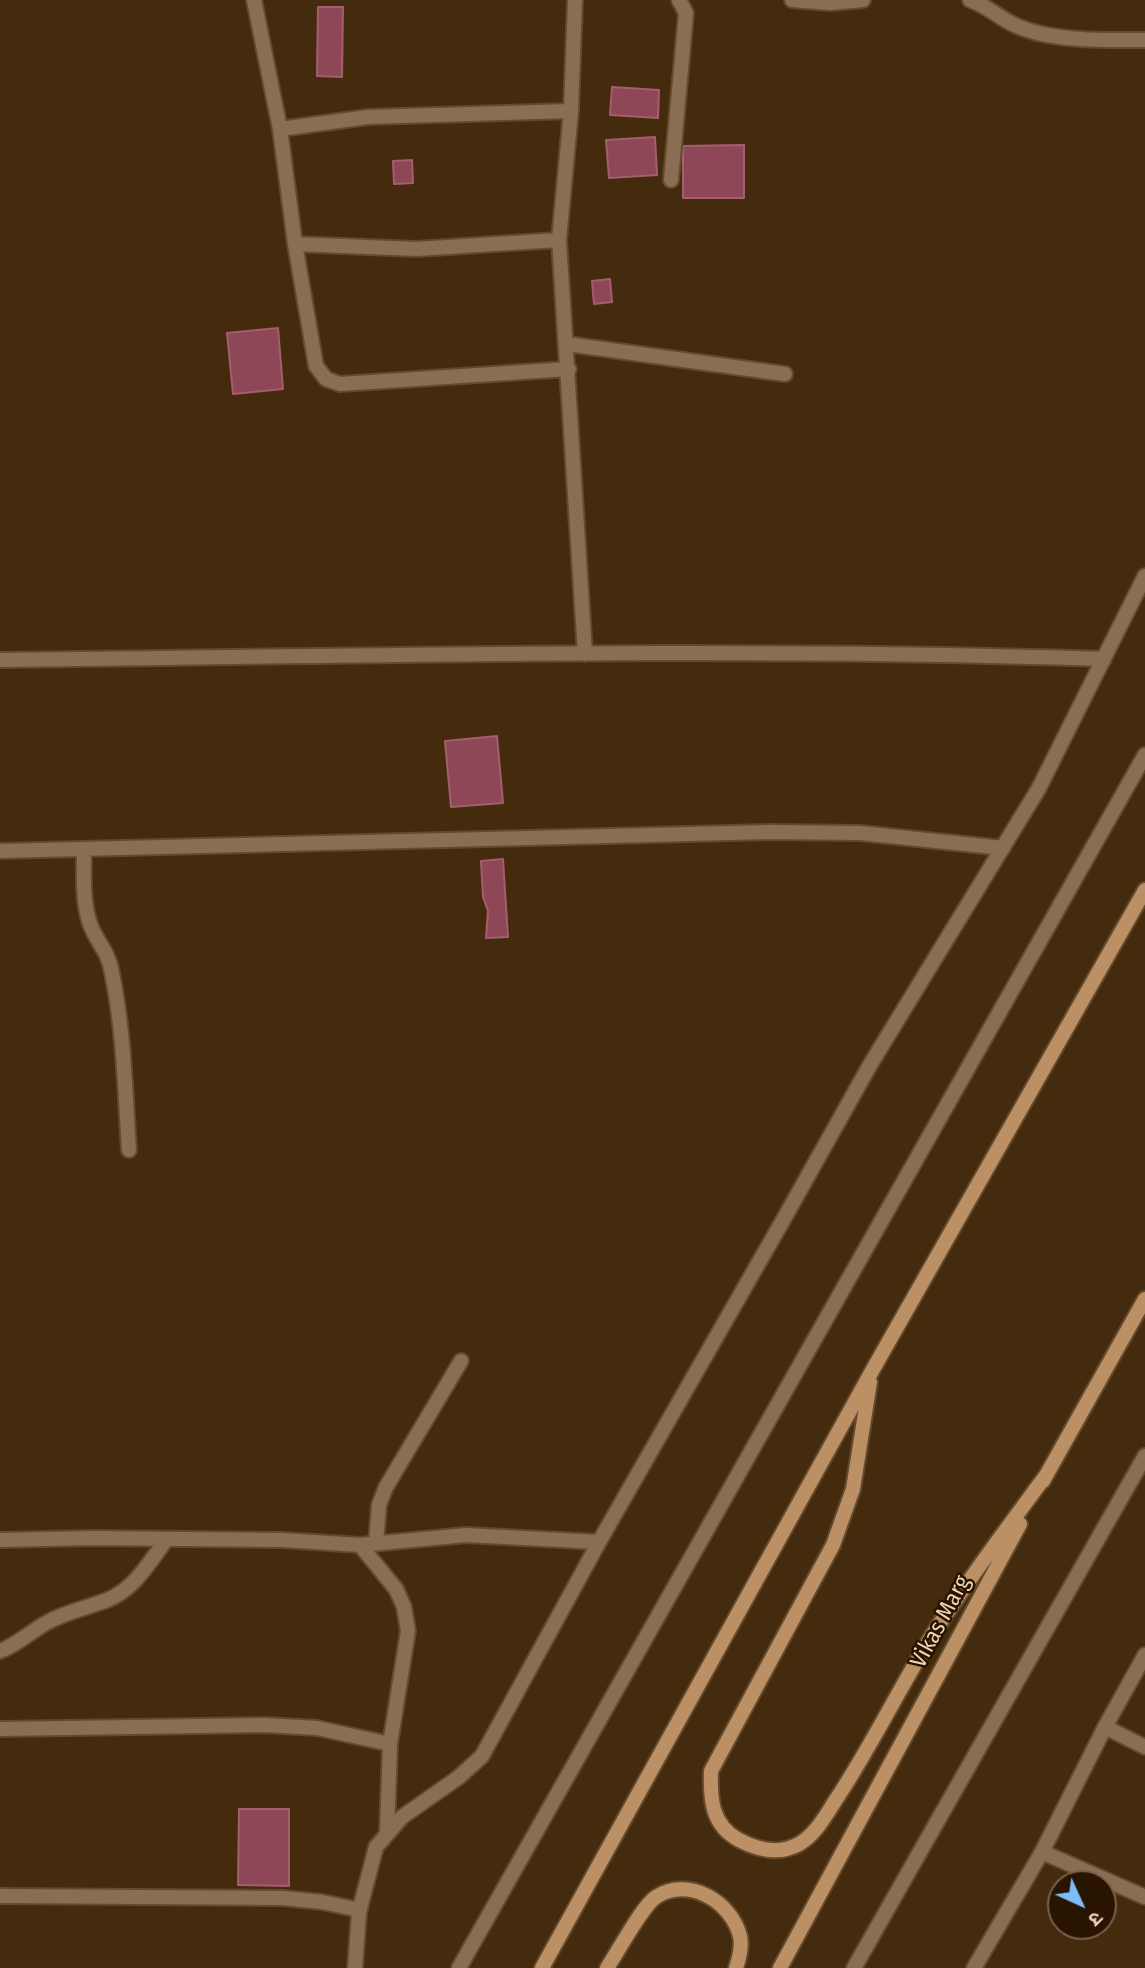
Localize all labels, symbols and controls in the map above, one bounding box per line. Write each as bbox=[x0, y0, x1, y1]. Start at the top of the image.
street label: Vikas Marg bbox=[905, 1571, 977, 1673]
north arrow bbox=[1047, 1870, 1117, 1940]
text: उ bbox=[1084, 1907, 1108, 1931]

